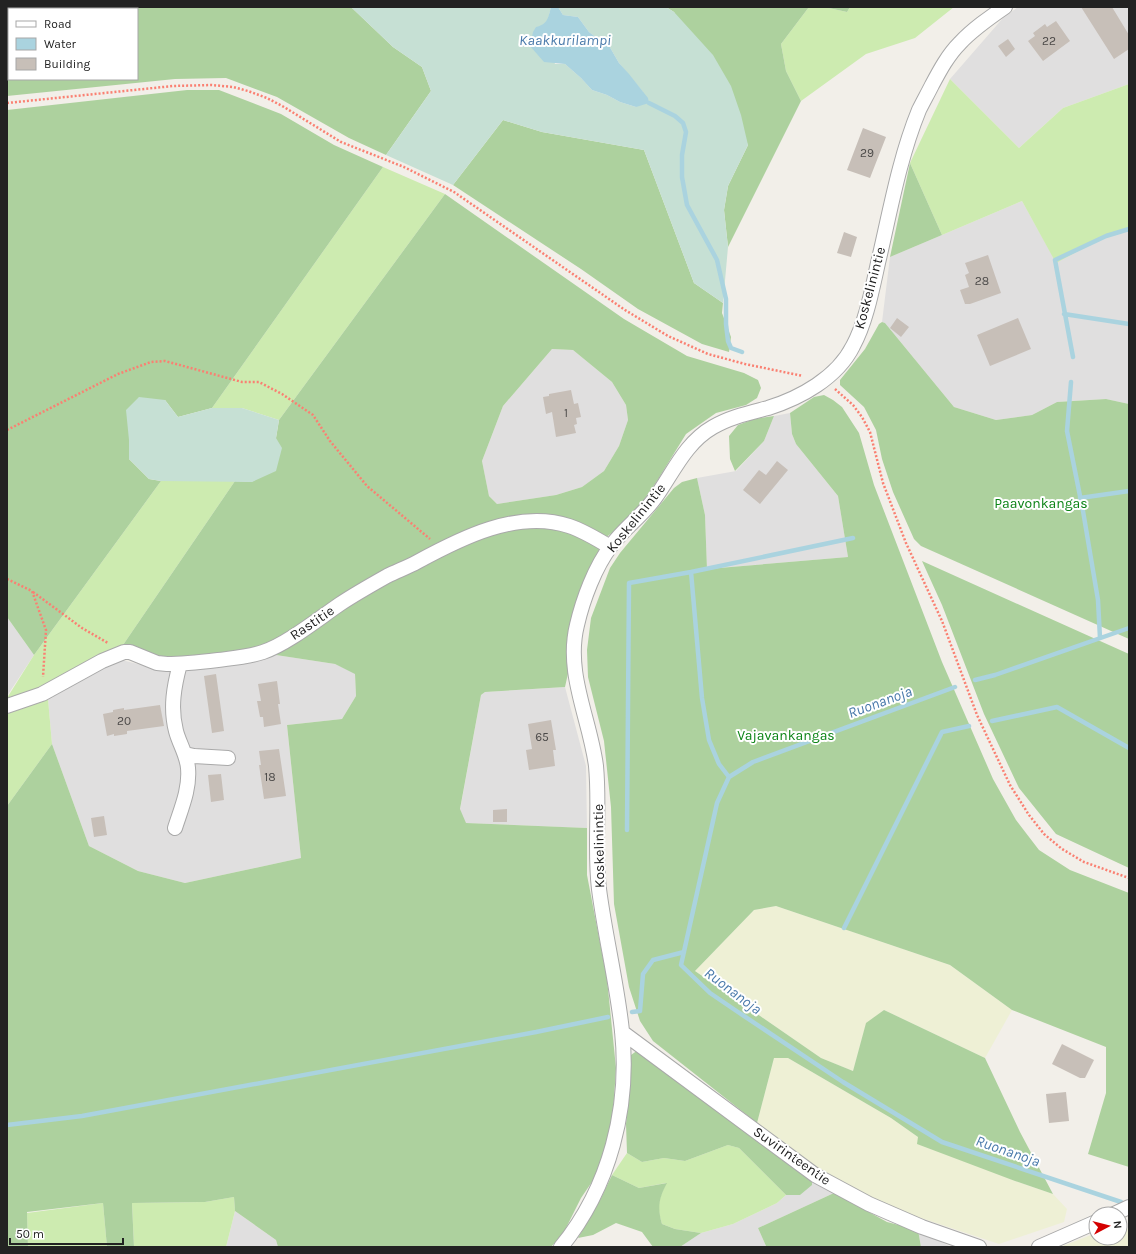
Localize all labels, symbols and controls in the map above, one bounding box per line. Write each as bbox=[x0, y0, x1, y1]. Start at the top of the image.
legend bbox=[8, 8, 138, 80]
text: Road bbox=[44, 17, 72, 31]
water label: Kaakkurilampi bbox=[519, 31, 611, 49]
house number: 22 bbox=[1042, 34, 1056, 48]
text: Water bbox=[44, 37, 77, 51]
text: Building bbox=[44, 57, 91, 71]
house number: 29 bbox=[860, 146, 874, 160]
street label: Koskelinintie bbox=[851, 245, 889, 331]
house number: 28 bbox=[975, 274, 989, 288]
house number: 1 bbox=[564, 406, 568, 420]
street label: Koskelinintie bbox=[603, 480, 669, 556]
park label: Paavonkangas bbox=[994, 495, 1088, 512]
street label: Rastitie bbox=[287, 602, 337, 644]
water label: Ruonanoja bbox=[846, 682, 914, 722]
house number: 20 bbox=[117, 714, 131, 728]
park label: Vajavankangas bbox=[737, 727, 835, 744]
house number: 65 bbox=[535, 730, 549, 744]
house number: 18 bbox=[264, 770, 276, 784]
street label: Koskelinintie bbox=[590, 804, 608, 888]
water label: Ruonanoja bbox=[701, 964, 765, 1018]
street label: Suvirinteentie bbox=[750, 1123, 834, 1189]
water label: Ruonanoja bbox=[973, 1132, 1043, 1170]
north arrow bbox=[1088, 1206, 1128, 1246]
scale bar bbox=[10, 1220, 123, 1246]
text: N bbox=[1110, 1220, 1124, 1230]
text: 50 m bbox=[16, 1227, 44, 1241]

